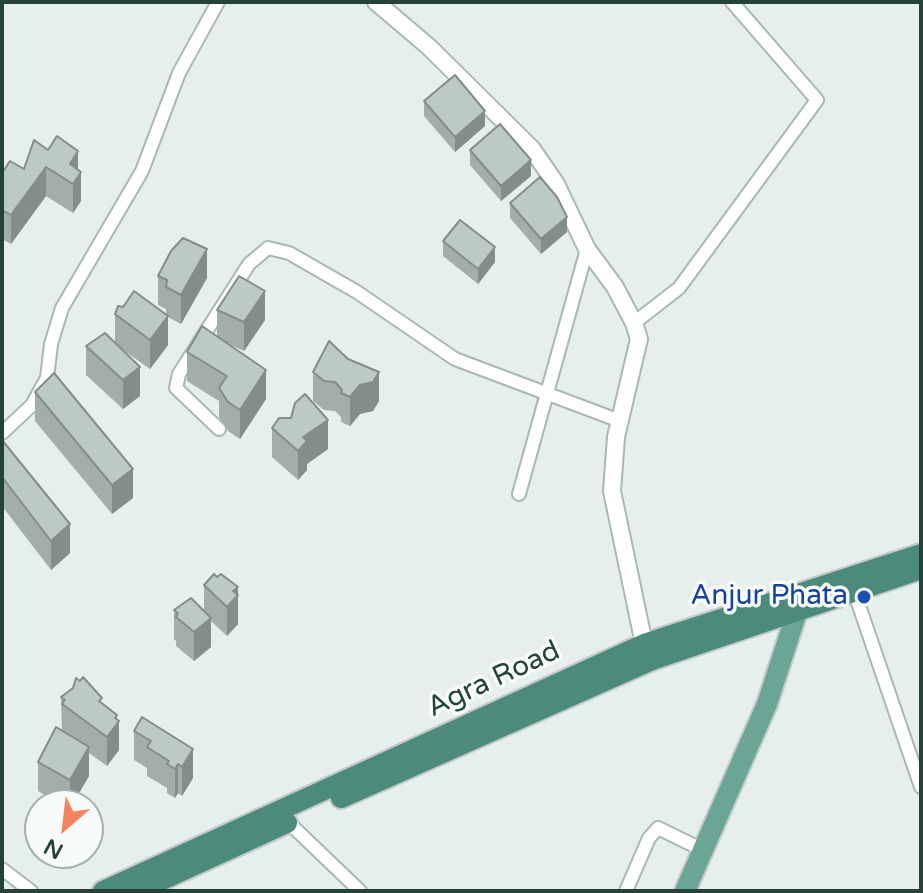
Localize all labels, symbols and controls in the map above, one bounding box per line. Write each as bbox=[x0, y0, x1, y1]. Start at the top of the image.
place label: Anjur Phata bbox=[691, 580, 848, 614]
marker: Anjur Phata bbox=[855, 588, 873, 606]
street label: Agra Road bbox=[422, 635, 566, 725]
north arrow bbox=[24, 789, 104, 869]
text: N bbox=[40, 833, 68, 864]

